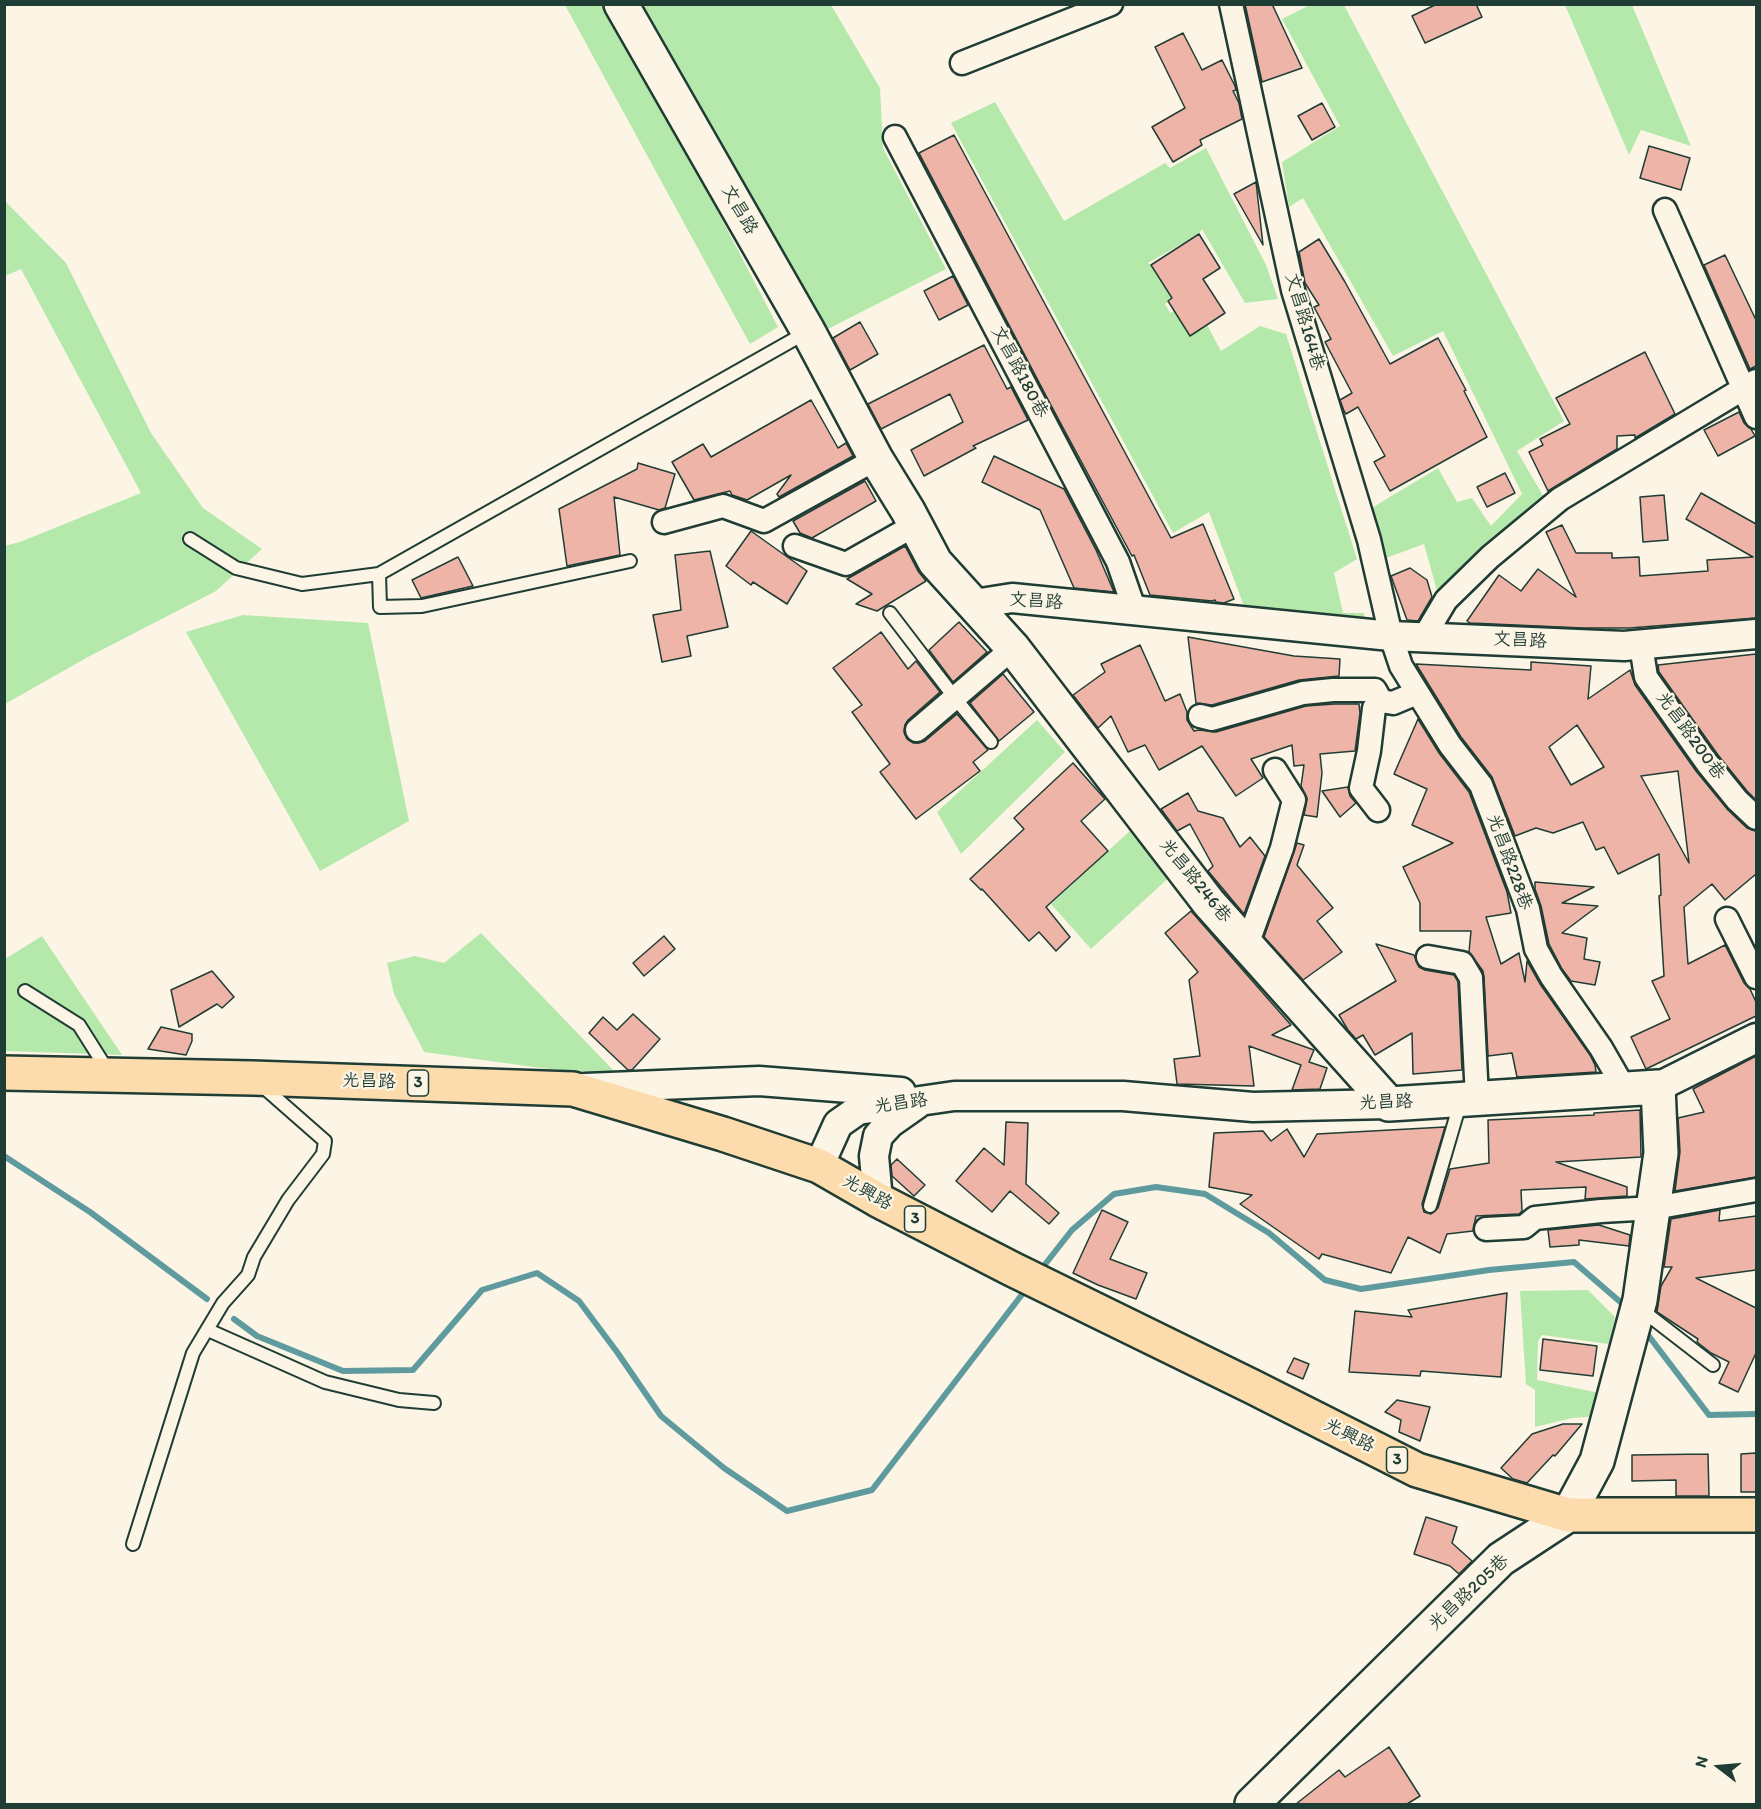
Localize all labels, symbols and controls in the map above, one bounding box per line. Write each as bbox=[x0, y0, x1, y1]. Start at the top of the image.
street label: 文昌路 bbox=[716, 181, 762, 239]
street label: 文昌路164巷 bbox=[1280, 271, 1328, 373]
street label: 文昌路180巷 bbox=[986, 322, 1052, 422]
street label: 文昌路 bbox=[1008, 589, 1064, 615]
street label: 文昌路 bbox=[1492, 629, 1548, 653]
street label: 光昌路200巷 bbox=[1651, 688, 1729, 784]
street label: 光昌路228巷 bbox=[1482, 811, 1536, 913]
street label: 光昌路246巷 bbox=[1155, 835, 1235, 927]
street label: 光昌路 bbox=[342, 1070, 396, 1094]
road number: 3 bbox=[408, 1070, 428, 1096]
street label: 光昌路 bbox=[873, 1090, 929, 1118]
street label: 光昌路 bbox=[1359, 1091, 1413, 1115]
street label: 光興路 bbox=[838, 1170, 896, 1216]
road number: 3 bbox=[904, 1206, 926, 1232]
street label: 光興路 bbox=[1320, 1414, 1378, 1458]
road number: 3 bbox=[1386, 1447, 1408, 1473]
street label: 光昌路205巷 bbox=[1424, 1550, 1514, 1636]
north arrow bbox=[1689, 1737, 1749, 1797]
text: N bbox=[1691, 1754, 1712, 1770]

